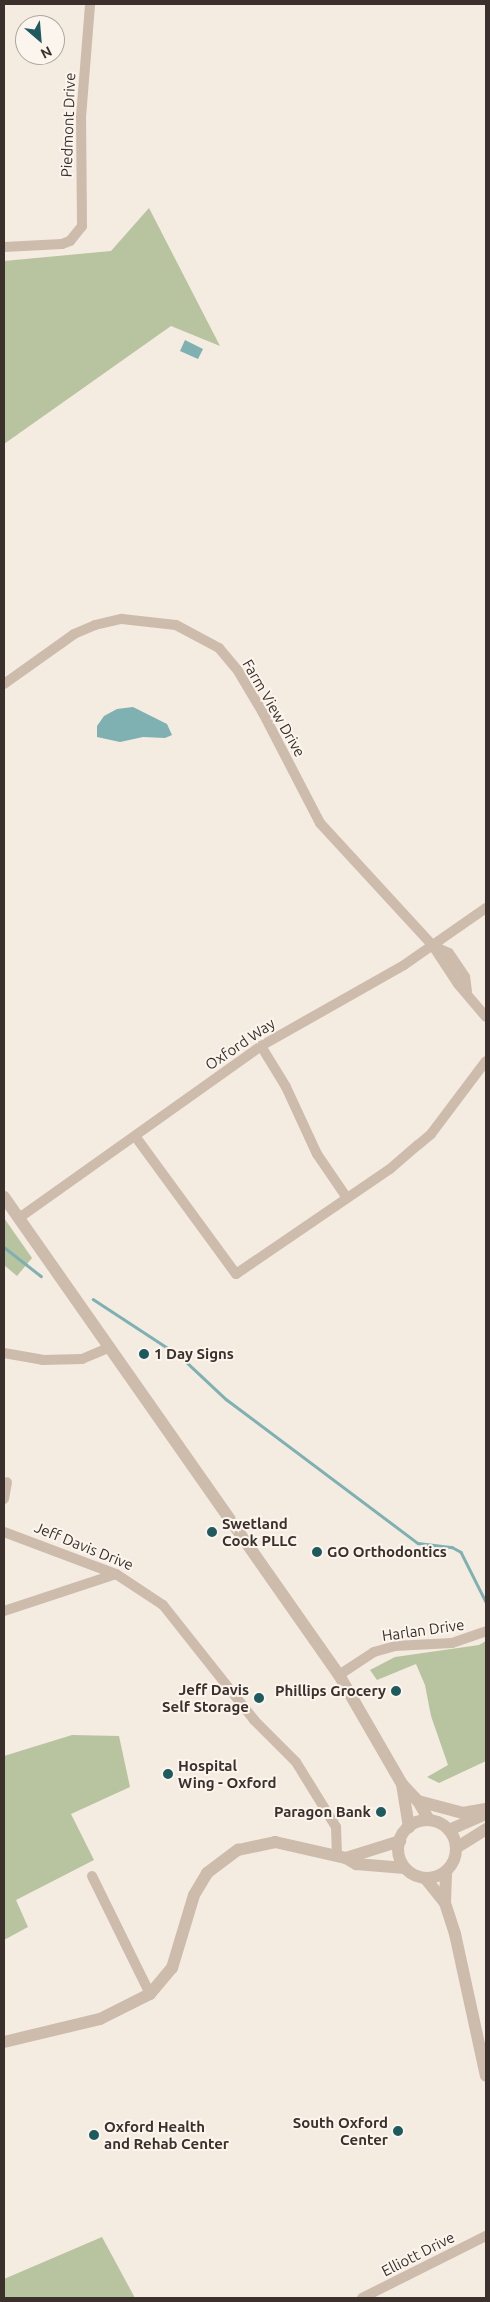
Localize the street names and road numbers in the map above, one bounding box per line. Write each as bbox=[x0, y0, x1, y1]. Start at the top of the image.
street label: Piedmont Drive bbox=[57, 72, 79, 178]
street label: Farm View Drive bbox=[239, 656, 309, 760]
street label: Oxford Way bbox=[202, 1014, 278, 1074]
street label: Jeff Davis Drive bbox=[32, 1518, 136, 1574]
street label: Harlan Drive bbox=[381, 1615, 465, 1645]
street label: Elliott Drive bbox=[379, 2228, 457, 2280]

